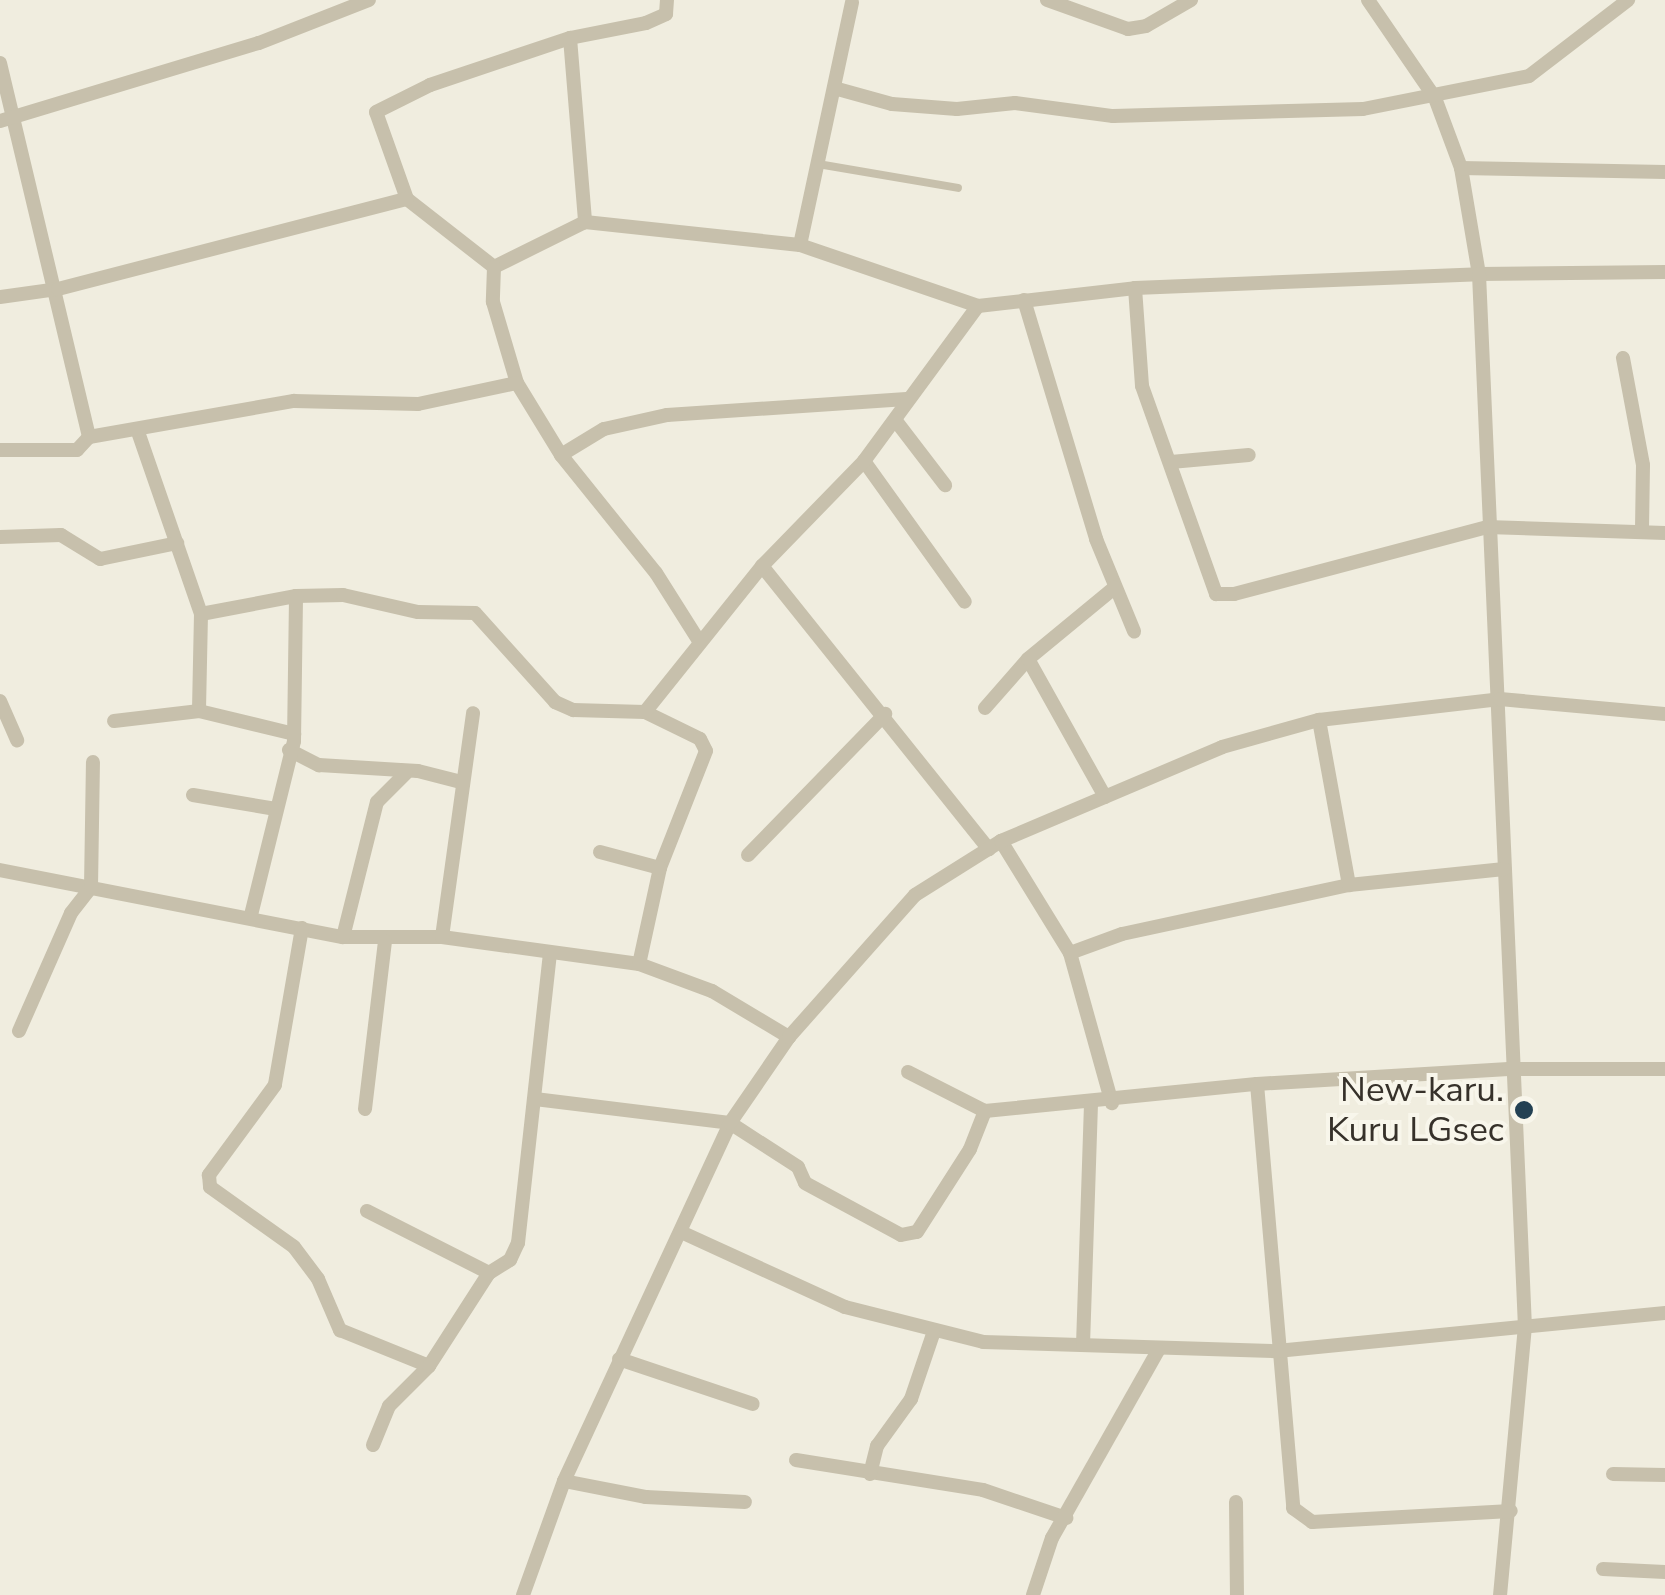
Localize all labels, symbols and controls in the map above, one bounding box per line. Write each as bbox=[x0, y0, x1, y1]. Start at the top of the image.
place label: New-karu. Kuru LGsec bbox=[1327, 1069, 1504, 1151]
marker: New-karu. Kuru LGsec bbox=[1513, 1099, 1535, 1121]

